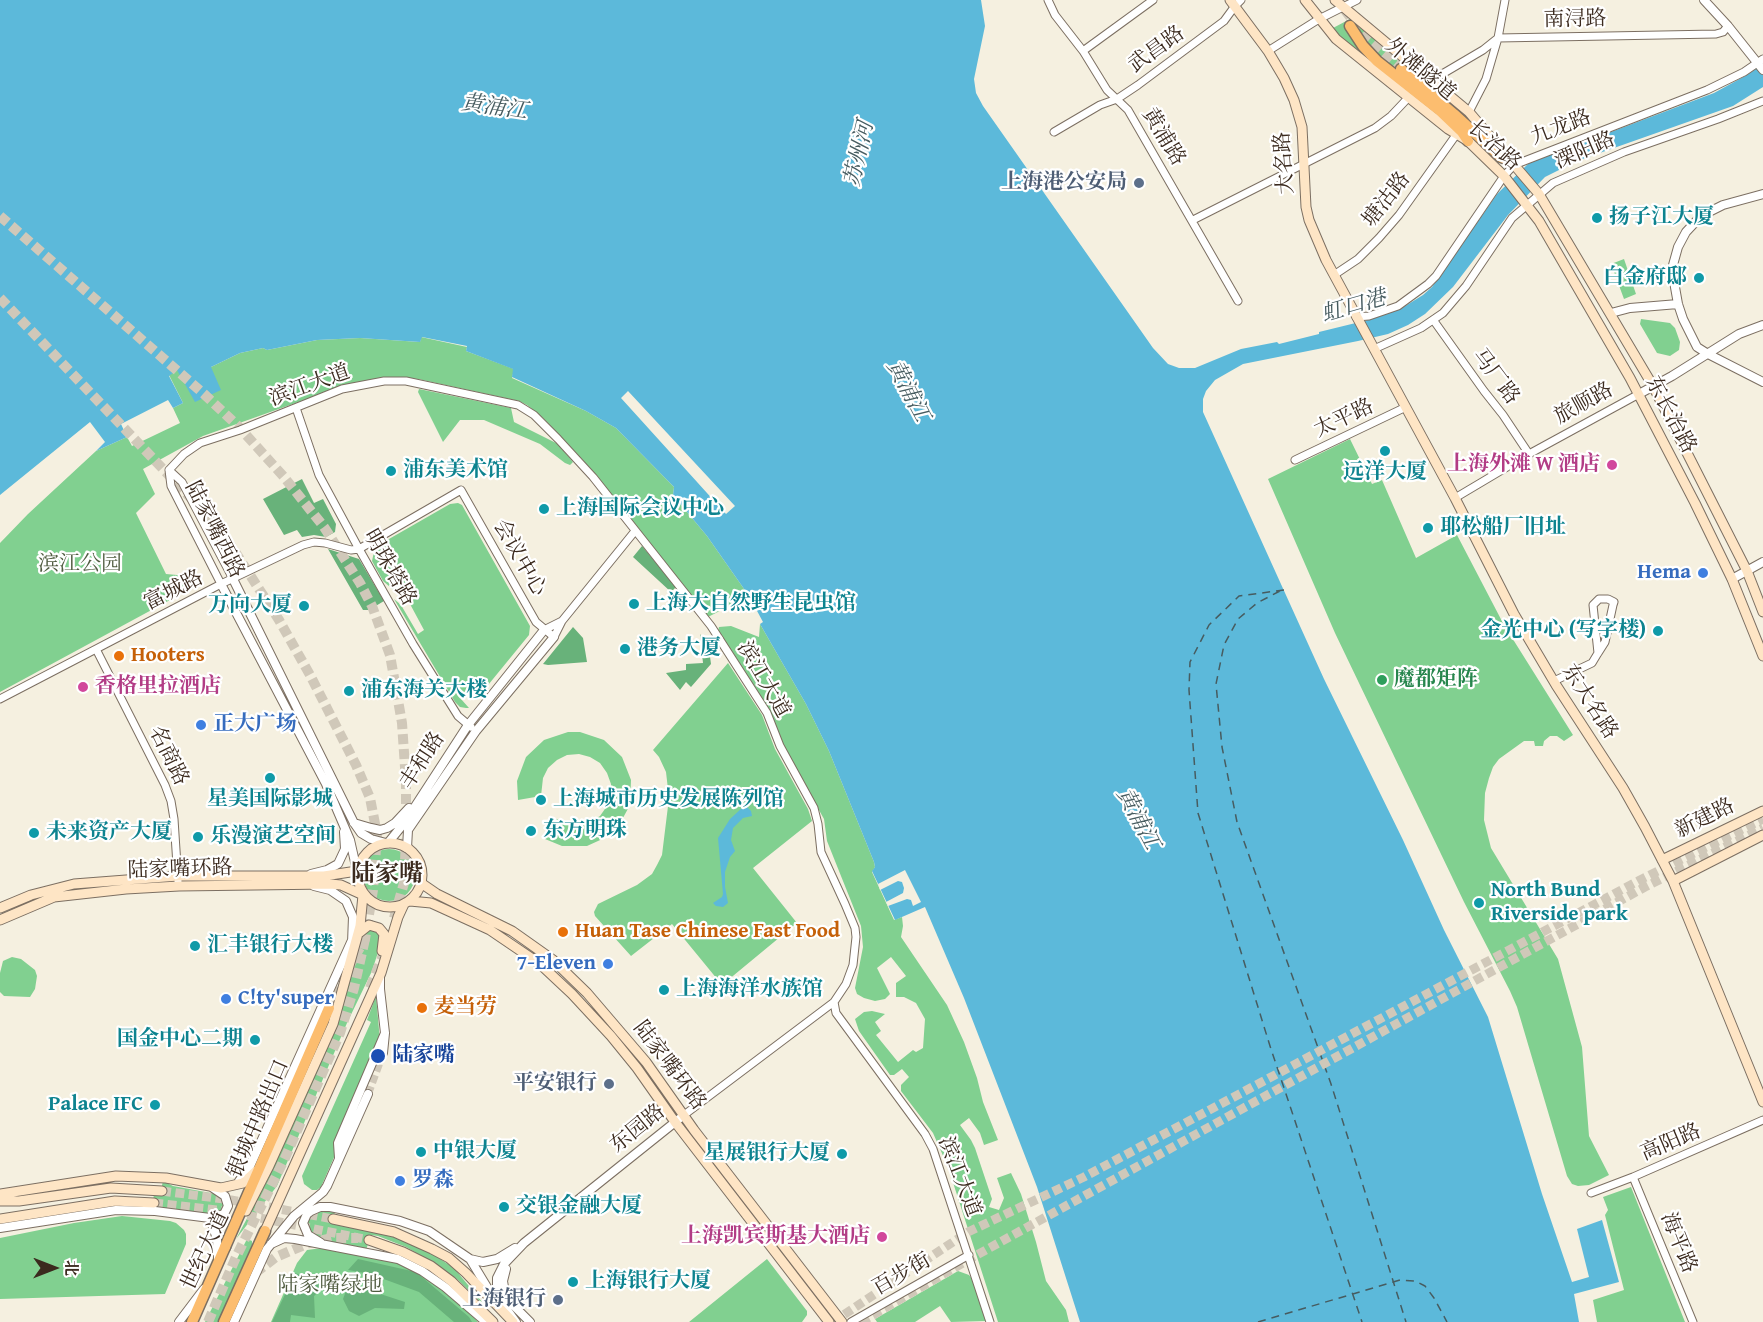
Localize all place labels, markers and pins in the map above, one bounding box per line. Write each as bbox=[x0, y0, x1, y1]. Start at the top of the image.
place label: 上海港公安局 bbox=[1001, 170, 1127, 196]
marker: 上海港公安局 bbox=[1132, 176, 1146, 190]
place label: 扬子江大厦 bbox=[1609, 205, 1714, 231]
marker: 扬子江大厦 bbox=[1590, 211, 1604, 225]
place label: 白金府邸 bbox=[1603, 265, 1687, 291]
marker: 白金府邸 bbox=[1692, 271, 1706, 285]
marker: 远洋大厦 bbox=[1378, 444, 1392, 458]
place label: 上海外滩 W 酒店 bbox=[1447, 452, 1600, 478]
place label: 浦东美术馆 bbox=[403, 458, 508, 484]
marker: 上海外滩 W 酒店 bbox=[1605, 458, 1619, 472]
place label: 远洋大厦 bbox=[1343, 460, 1427, 486]
marker: 浦东美术馆 bbox=[384, 464, 398, 478]
place label: 上海国际会议中心 bbox=[556, 496, 724, 522]
marker: 上海国际会议中心 bbox=[537, 502, 551, 516]
place label: 耶松船厂旧址 bbox=[1440, 515, 1566, 541]
marker: 耶松船厂旧址 bbox=[1421, 521, 1435, 535]
place label: Hema bbox=[1637, 560, 1691, 586]
marker: Hema bbox=[1696, 566, 1710, 580]
place label: 上海大自然野生昆虫馆 bbox=[646, 591, 856, 617]
place label: 万向大厦 bbox=[208, 593, 292, 619]
marker: 上海大自然野生昆虫馆 bbox=[627, 597, 641, 611]
marker: 万向大厦 bbox=[297, 599, 311, 613]
place label: 金光中心 (写字楼) bbox=[1480, 618, 1646, 644]
marker: 金光中心 (写字楼) bbox=[1651, 624, 1665, 638]
place label: 港务大厦 bbox=[637, 636, 721, 662]
marker: 港务大厦 bbox=[618, 642, 632, 656]
place label: Hooters bbox=[131, 643, 205, 669]
marker: Hooters bbox=[112, 649, 126, 663]
place label: 魔都矩阵 bbox=[1394, 667, 1478, 693]
marker: 魔都矩阵 bbox=[1375, 673, 1389, 687]
place label: 香格里拉酒店 bbox=[95, 674, 221, 700]
place label: 浦东海关大楼 bbox=[361, 678, 487, 704]
marker: 香格里拉酒店 bbox=[76, 680, 90, 694]
marker: 浦东海关大楼 bbox=[342, 684, 356, 698]
place label: 正大广场 bbox=[213, 712, 297, 738]
marker: 正大广场 bbox=[194, 718, 208, 732]
marker: 星美国际影城 bbox=[263, 771, 277, 785]
place label: 星美国际影城 bbox=[207, 787, 333, 813]
place label: 上海城市历史发展陈列馆 bbox=[553, 787, 784, 813]
marker: 上海城市历史发展陈列馆 bbox=[534, 793, 548, 807]
place label: 东方明珠 bbox=[543, 818, 627, 844]
place label: 未来资产大厦 bbox=[46, 820, 172, 846]
place label: 乐漫演艺空间 bbox=[210, 824, 336, 850]
marker: 东方明珠 bbox=[524, 824, 538, 838]
marker: 未来资产大厦 bbox=[27, 826, 41, 840]
marker: 乐漫演艺空间 bbox=[191, 830, 205, 844]
place label: North Bund Riverside park bbox=[1491, 878, 1628, 928]
marker: North Bund Riverside park bbox=[1472, 896, 1486, 910]
place label: Huan Tase Chinese Fast Food bbox=[575, 919, 840, 945]
marker: Huan Tase Chinese Fast Food bbox=[556, 925, 570, 939]
place label: 汇丰银行大楼 bbox=[207, 933, 333, 959]
marker: 汇丰银行大楼 bbox=[188, 939, 202, 953]
place label: 7-Eleven bbox=[516, 951, 596, 977]
marker: 7-Eleven bbox=[601, 957, 615, 971]
place label: 上海海洋水族馆 bbox=[676, 977, 823, 1003]
marker: 上海海洋水族馆 bbox=[657, 983, 671, 997]
place label: C!ty'super bbox=[238, 986, 334, 1012]
marker: C!ty'super bbox=[219, 992, 233, 1006]
place label: 麦当劳 bbox=[434, 995, 497, 1021]
marker: 麦当劳 bbox=[415, 1001, 429, 1015]
place label: 国金中心二期 bbox=[117, 1027, 243, 1053]
marker: 国金中心二期 bbox=[248, 1033, 262, 1047]
place label: 陆家嘴 bbox=[392, 1043, 455, 1069]
marker: 陆家嘴 bbox=[369, 1047, 387, 1065]
place label: 平安银行 bbox=[513, 1071, 597, 1097]
marker: 平安银行 bbox=[602, 1077, 616, 1091]
place label: Palace IFC bbox=[48, 1092, 143, 1118]
marker: Palace IFC bbox=[148, 1098, 162, 1112]
place label: 中银大厦 bbox=[433, 1139, 517, 1165]
place label: 星展银行大厦 bbox=[704, 1141, 830, 1167]
marker: 中银大厦 bbox=[414, 1145, 428, 1159]
marker: 星展银行大厦 bbox=[835, 1147, 849, 1161]
place label: 罗森 bbox=[412, 1168, 454, 1194]
marker: 罗森 bbox=[393, 1174, 407, 1188]
place label: 交银金融大厦 bbox=[516, 1194, 642, 1220]
marker: 交银金融大厦 bbox=[497, 1200, 511, 1214]
place label: 上海凯宾斯基大酒店 bbox=[681, 1224, 870, 1250]
marker: 上海凯宾斯基大酒店 bbox=[875, 1230, 889, 1244]
place label: 上海银行大厦 bbox=[585, 1269, 711, 1295]
marker: 上海银行大厦 bbox=[566, 1275, 580, 1289]
place label: 上海银行 bbox=[462, 1287, 546, 1313]
marker: 上海银行 bbox=[551, 1293, 565, 1307]

